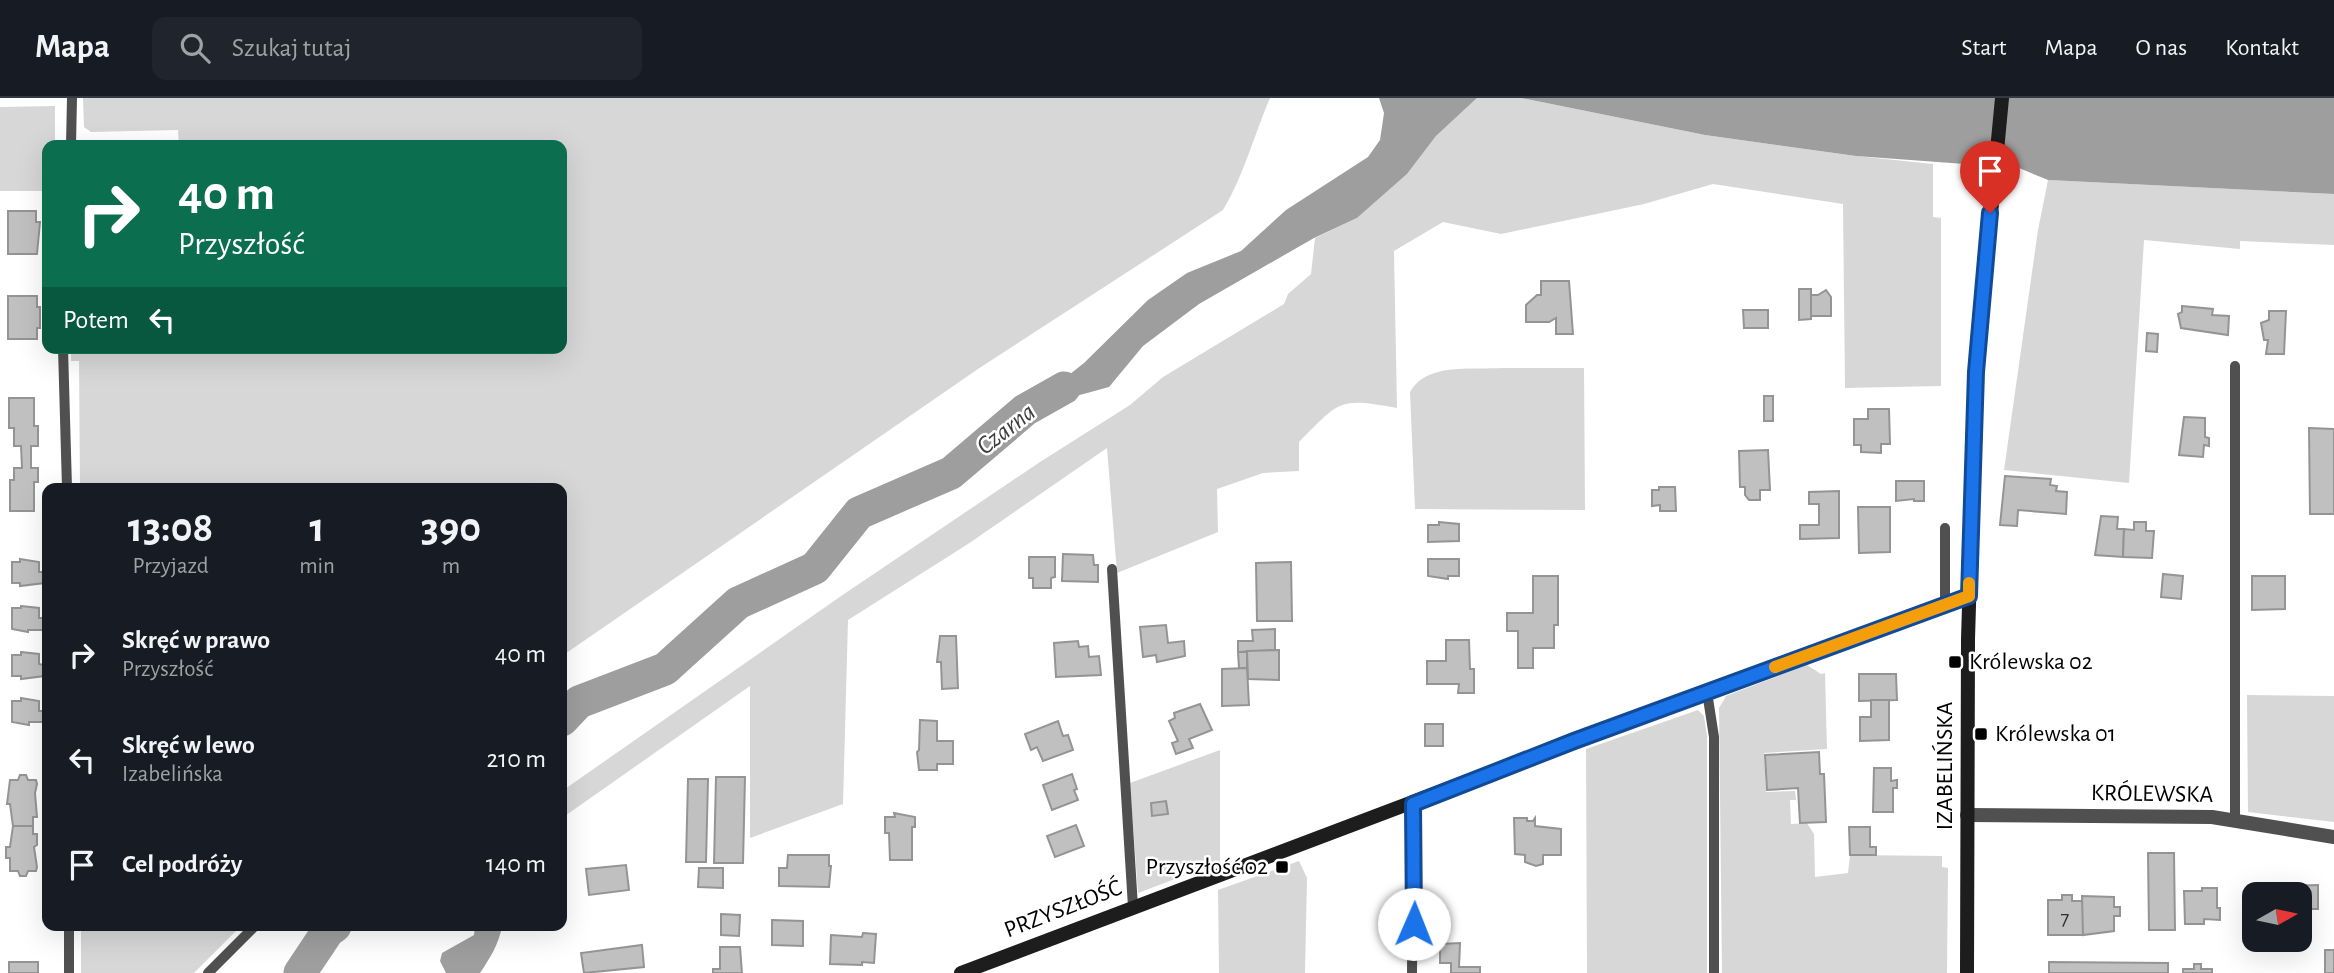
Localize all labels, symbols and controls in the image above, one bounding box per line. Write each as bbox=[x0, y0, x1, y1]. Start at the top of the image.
search box bbox=[152, 17, 642, 80]
icon: search bbox=[176, 29, 214, 67]
text: Mapa bbox=[35, 31, 110, 64]
text: Szukaj tutaj bbox=[232, 35, 351, 61]
text: Start bbox=[1961, 36, 2006, 60]
text: Mapa bbox=[2044, 36, 2098, 60]
text: O nas bbox=[2136, 36, 2187, 60]
text: Kontakt bbox=[2225, 36, 2299, 60]
pin bbox=[1960, 141, 2020, 213]
icon: arrive bbox=[1971, 152, 2009, 190]
icon: right bbox=[63, 168, 154, 259]
text: 40 m bbox=[178, 170, 275, 219]
text: Przyszłość bbox=[178, 228, 305, 260]
icon: left bbox=[143, 301, 181, 339]
text: Potem bbox=[63, 307, 129, 333]
water label: Czarna bbox=[972, 398, 1040, 460]
text: 13:08 bbox=[128, 507, 213, 549]
text: 1 bbox=[310, 507, 325, 549]
text: 390 bbox=[421, 507, 481, 549]
text: Przyjazd bbox=[133, 555, 209, 578]
text: min bbox=[299, 555, 335, 578]
text: m bbox=[442, 555, 460, 578]
text: Skręć w prawo bbox=[122, 627, 270, 653]
icon: right bbox=[63, 636, 101, 674]
text: 40 m bbox=[495, 641, 546, 667]
place label: Królewska 02 bbox=[1969, 650, 2093, 674]
marker: Królewska 02 bbox=[1947, 654, 1963, 670]
text: Przyszłość bbox=[122, 658, 213, 681]
street label: IZABELIŃSKA bbox=[1931, 702, 1957, 830]
place label: Królewska 01 bbox=[1995, 722, 2116, 746]
marker: Królewska 01 bbox=[1973, 726, 1989, 742]
text: Skręć w lewo bbox=[122, 732, 255, 758]
icon: left bbox=[63, 741, 101, 779]
text: 210 m bbox=[486, 746, 546, 772]
text: Izabelińska bbox=[122, 763, 223, 786]
street label: KRÓLEWSKA bbox=[2091, 779, 2214, 807]
icon: arrive bbox=[63, 846, 101, 884]
text: Cel podróży bbox=[122, 851, 242, 877]
text: 140 m bbox=[486, 851, 546, 877]
place label: Przyszłość 02 bbox=[1146, 855, 1268, 879]
marker: Przyszłość 02 bbox=[1274, 859, 1290, 875]
street label: PRZYSZŁOŚĆ bbox=[1000, 874, 1125, 942]
north arrow bbox=[2242, 882, 2312, 952]
map controls bbox=[2242, 882, 2312, 952]
position arrow bbox=[1377, 887, 1451, 961]
house number: 7 bbox=[2061, 908, 2070, 929]

